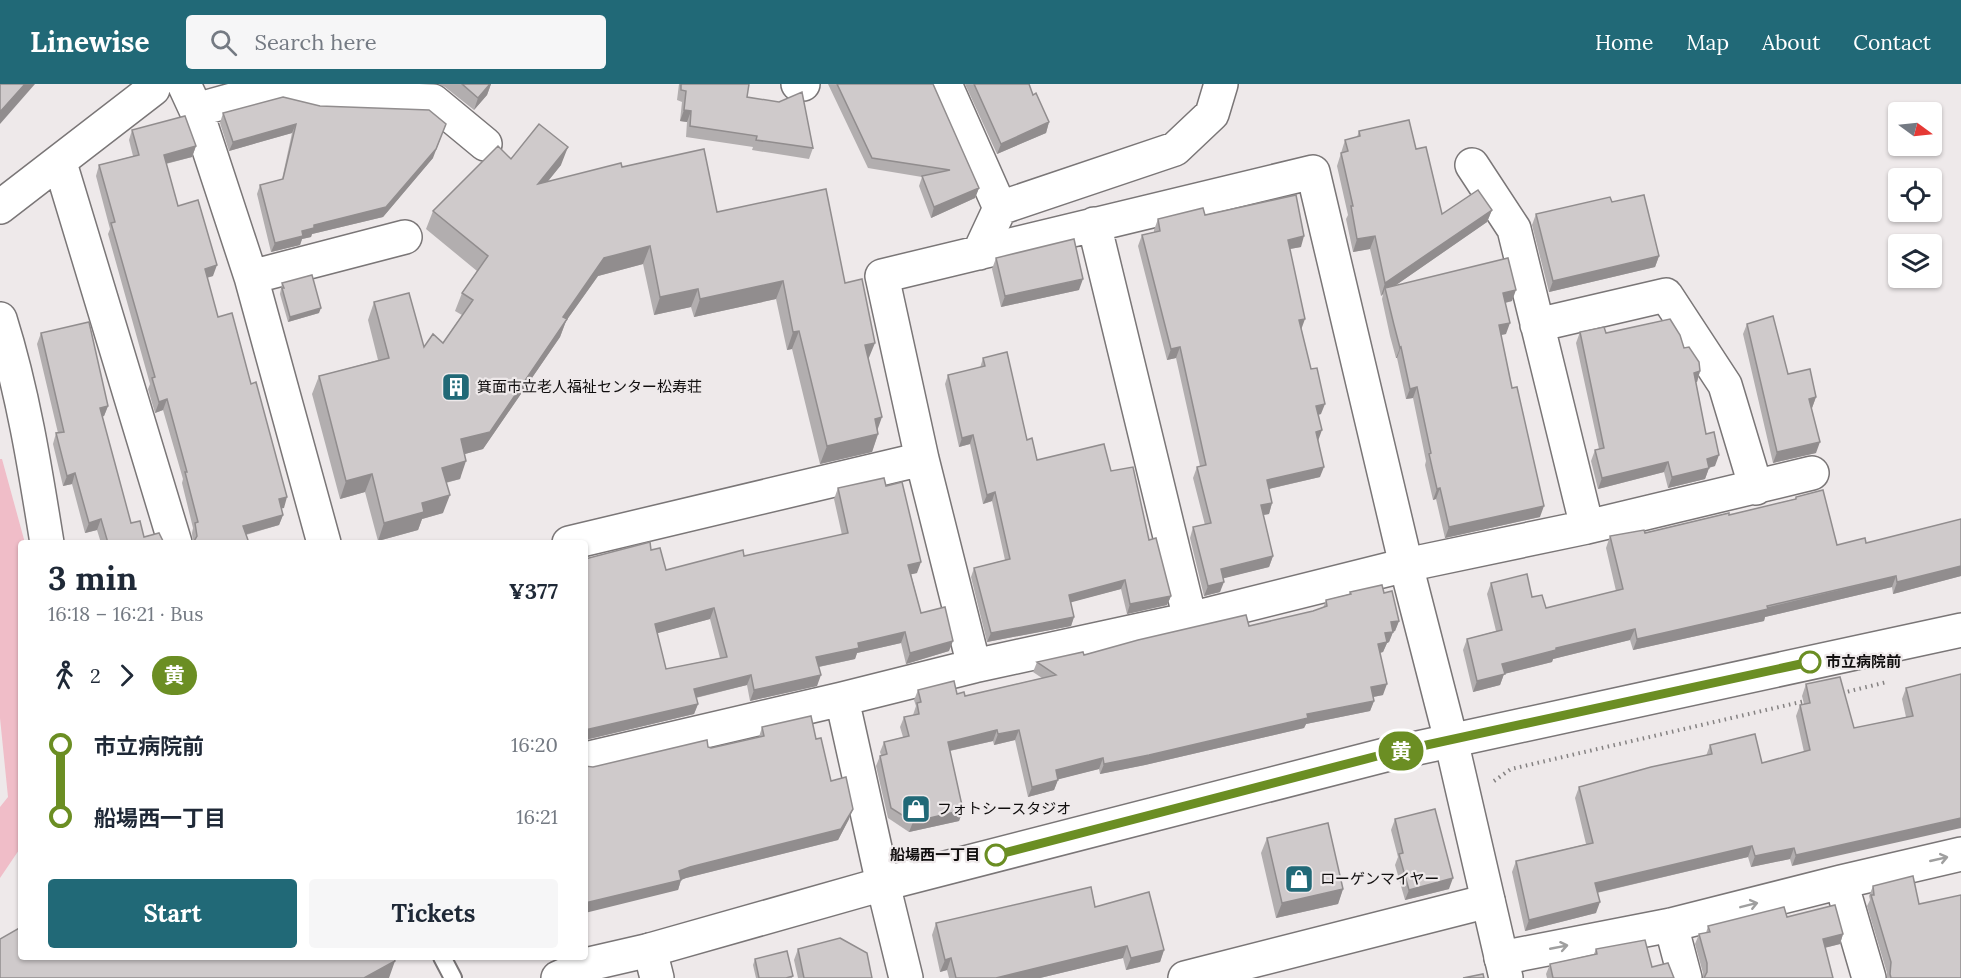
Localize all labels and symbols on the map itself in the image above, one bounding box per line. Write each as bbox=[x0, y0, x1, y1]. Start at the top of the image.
north arrow bbox=[1888, 102, 1942, 156]
building icon: 箕面市立老人福祉センター松寿荘 bbox=[440, 371, 472, 403]
place label: 箕面市立老人福祉センター松寿荘 bbox=[477, 377, 702, 396]
marker: 市立病院前 bbox=[1799, 651, 1821, 673]
place label: 市立病院前 bbox=[1826, 652, 1901, 671]
line badge: 黄 bbox=[1382, 732, 1420, 770]
shop icon: フォトシースタジオ bbox=[900, 793, 932, 825]
place label: フォトシースタジオ bbox=[937, 799, 1071, 818]
marker: 船場西一丁目 bbox=[985, 844, 1007, 866]
place label: 船場西一丁目 bbox=[890, 845, 980, 864]
one-way arrow bbox=[1928, 853, 1948, 864]
shop icon: ローゲンマイヤー bbox=[1283, 863, 1315, 895]
place label: ローゲンマイヤー bbox=[1320, 869, 1440, 888]
one-way arrow bbox=[1739, 899, 1758, 910]
one-way arrow bbox=[1548, 941, 1568, 952]

